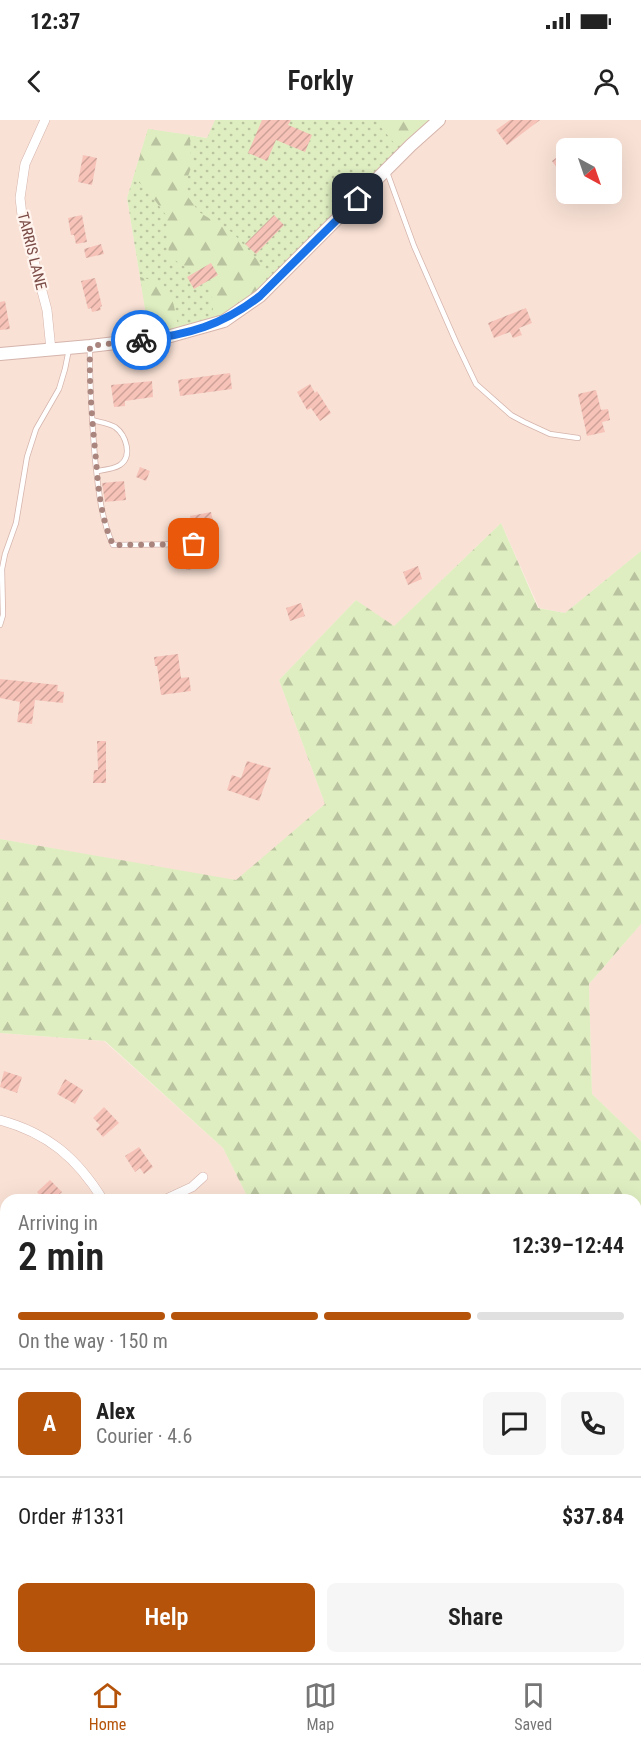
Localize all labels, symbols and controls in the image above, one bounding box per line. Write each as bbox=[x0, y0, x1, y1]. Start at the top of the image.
text: 12:37 bbox=[30, 9, 81, 34]
icon: back bbox=[18, 65, 51, 98]
text: Forkly bbox=[287, 65, 354, 97]
icon: person bbox=[590, 65, 623, 98]
north arrow bbox=[556, 138, 622, 204]
map controls bbox=[556, 138, 622, 204]
pin bbox=[332, 173, 383, 224]
icon: home bbox=[341, 182, 374, 215]
street label: TARRIS LANE bbox=[14, 210, 50, 292]
courier bbox=[111, 310, 171, 370]
icon: bike bbox=[125, 324, 158, 357]
pin bbox=[168, 518, 219, 569]
icon: bag bbox=[177, 527, 210, 560]
text: Arriving in bbox=[18, 1211, 98, 1235]
text: 12:39–12:44 bbox=[512, 1233, 624, 1258]
text: 2 min bbox=[18, 1234, 104, 1280]
text: On the way · 150 m bbox=[18, 1329, 168, 1353]
button: chat bbox=[483, 1392, 546, 1455]
button: phone bbox=[561, 1392, 624, 1455]
text: Alex bbox=[96, 1399, 135, 1424]
text: A bbox=[43, 1411, 56, 1436]
text: Courier · 4.6 bbox=[96, 1424, 192, 1448]
text: Order #1331 bbox=[18, 1504, 126, 1529]
text: $37.84 bbox=[562, 1504, 624, 1529]
button: Help bbox=[18, 1583, 315, 1652]
button: Share bbox=[327, 1583, 624, 1652]
tab: Home bbox=[89, 1679, 126, 1734]
tab: Map bbox=[304, 1679, 337, 1734]
tab: Saved bbox=[514, 1679, 552, 1734]

